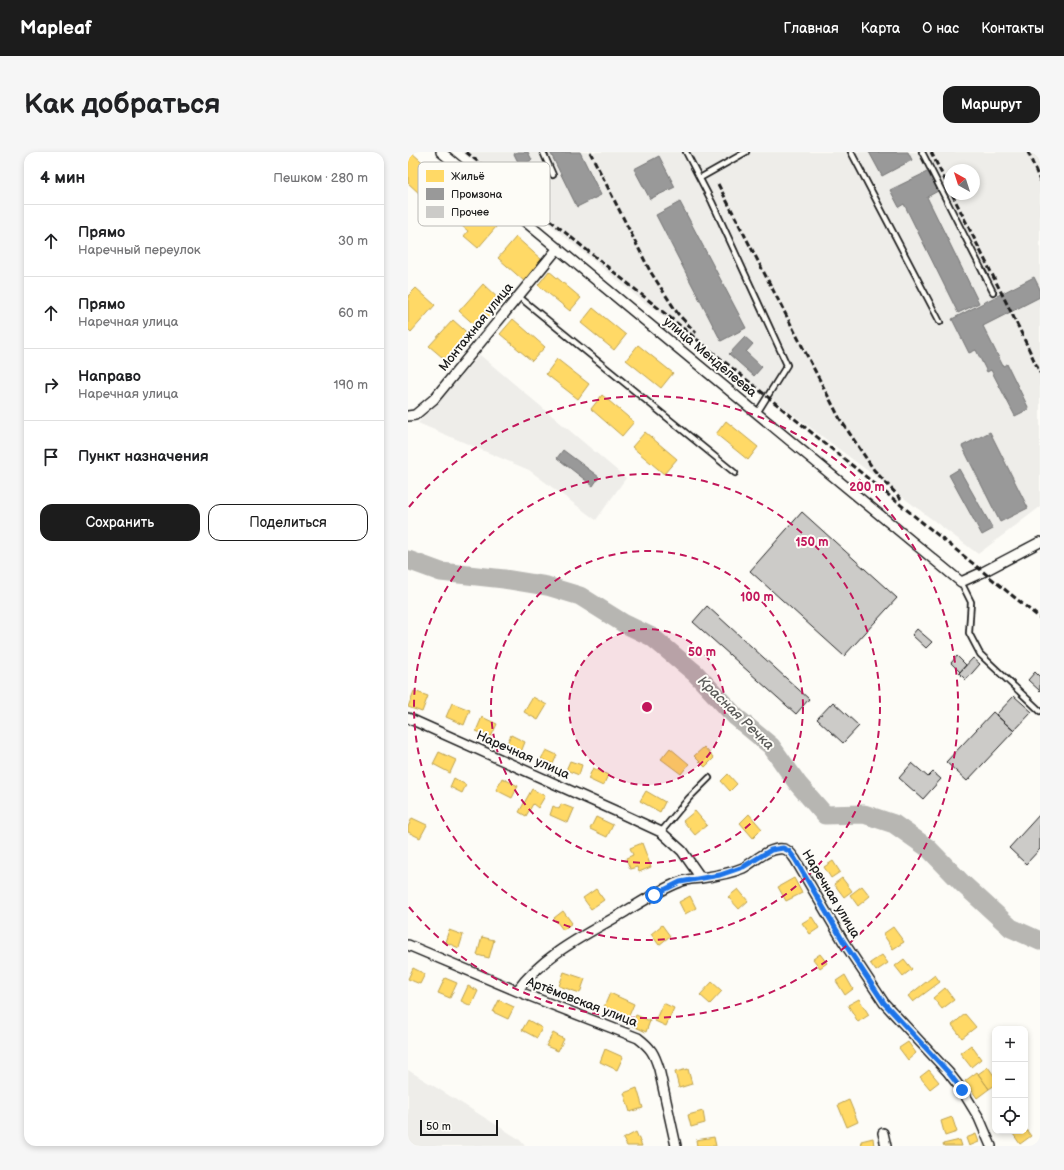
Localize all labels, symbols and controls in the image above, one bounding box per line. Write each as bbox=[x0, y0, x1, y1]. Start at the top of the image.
text: Mapleaf bbox=[20, 17, 92, 40]
text: Главная bbox=[784, 20, 839, 37]
text: Карта bbox=[861, 20, 900, 37]
text: О нас bbox=[922, 20, 959, 37]
text: Контакты bbox=[981, 20, 1044, 37]
button: Маршрут bbox=[943, 86, 1040, 123]
text: Как добраться bbox=[24, 88, 221, 121]
legend bbox=[418, 162, 550, 226]
north arrow bbox=[944, 164, 980, 200]
text: 4 мин bbox=[40, 168, 85, 188]
text: Пешком · 280 m bbox=[273, 170, 368, 186]
text: Жильё bbox=[451, 170, 485, 183]
text: Промзона bbox=[451, 188, 503, 201]
text: Прочее bbox=[451, 206, 489, 219]
text: Прямо bbox=[78, 223, 125, 242]
icon: ahead bbox=[40, 230, 62, 252]
text: 30 m bbox=[338, 233, 368, 249]
text: Наречный переулок bbox=[78, 242, 201, 258]
street label: Монтажная улица bbox=[435, 279, 517, 374]
text: Прямо bbox=[78, 295, 125, 314]
icon: ahead bbox=[40, 302, 62, 324]
text: 60 m bbox=[338, 305, 368, 321]
street label: улица Менделеева bbox=[660, 313, 760, 401]
text: Наречная улица bbox=[78, 314, 178, 330]
text: Направо bbox=[78, 367, 141, 386]
icon: right bbox=[40, 374, 62, 396]
text: 190 m bbox=[334, 377, 368, 393]
text: Наречная улица bbox=[78, 386, 178, 402]
icon: arrive bbox=[40, 446, 62, 468]
text: Пункт назначения bbox=[78, 447, 209, 466]
text: 200 m bbox=[849, 480, 885, 495]
button: Сохранить bbox=[40, 504, 200, 541]
button: Поделиться bbox=[208, 504, 368, 541]
text: 150 m bbox=[796, 535, 828, 550]
text: 100 m bbox=[740, 590, 774, 605]
text: 50 m bbox=[688, 645, 716, 660]
water label: Красная Речка bbox=[694, 672, 778, 754]
centre of rings bbox=[640, 700, 654, 714]
street label: Наречная улица bbox=[474, 727, 572, 783]
street label: Наречная улица bbox=[798, 847, 864, 941]
route start bbox=[645, 886, 663, 904]
street label: Артёмовская улица bbox=[523, 973, 640, 1031]
map controls bbox=[992, 1026, 1028, 1134]
button: + bbox=[992, 1026, 1028, 1062]
button: − bbox=[992, 1062, 1028, 1098]
route end bbox=[953, 1081, 971, 1099]
button: locate bbox=[992, 1098, 1028, 1134]
scale bar bbox=[420, 1118, 498, 1137]
text: 50 m bbox=[426, 1120, 451, 1133]

